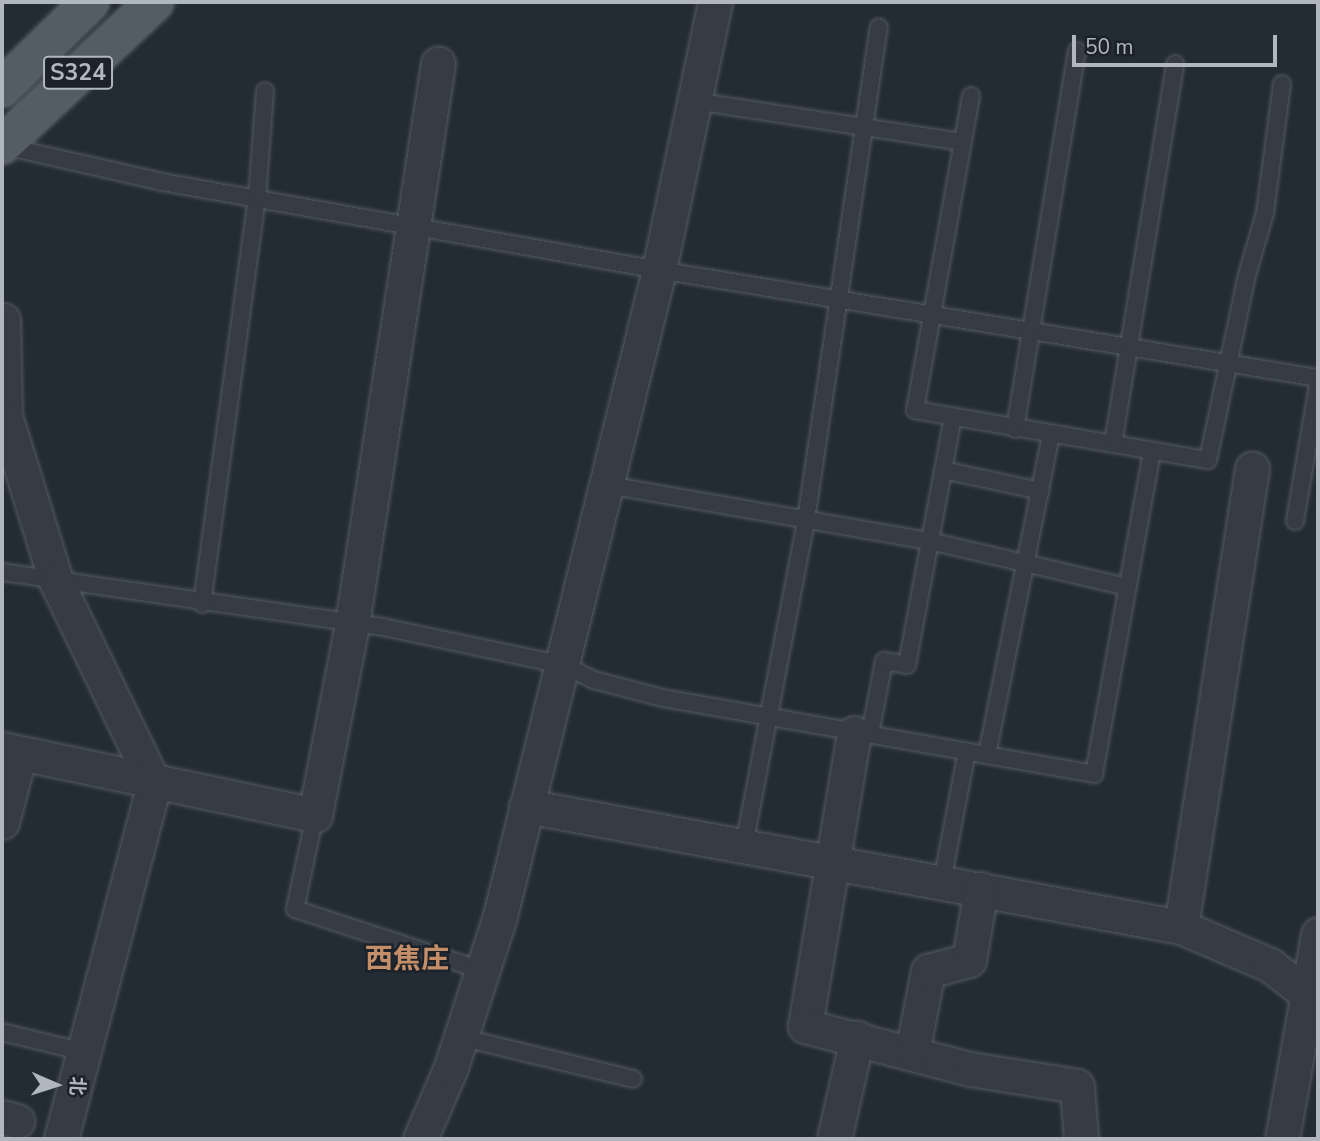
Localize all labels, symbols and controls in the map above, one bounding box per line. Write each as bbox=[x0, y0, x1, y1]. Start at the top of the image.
scale bar bbox=[1075, 21, 1280, 65]
text: 50 m bbox=[1085, 33, 1134, 61]
road number: S324 bbox=[43, 54, 113, 92]
district label: 西焦庄 bbox=[365, 942, 449, 976]
north arrow bbox=[21, 1050, 91, 1120]
text: 北 bbox=[63, 1076, 90, 1096]

